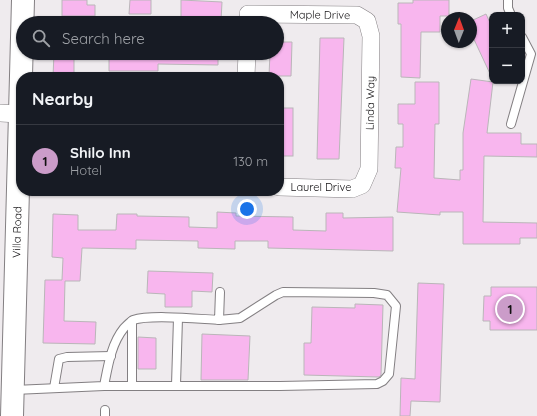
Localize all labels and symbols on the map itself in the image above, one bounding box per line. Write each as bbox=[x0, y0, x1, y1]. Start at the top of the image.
street label: Maple Drive bbox=[290, 7, 350, 22]
north arrow bbox=[441, 12, 477, 48]
street label: Linda Way bbox=[363, 76, 377, 130]
street label: Laurel Drive bbox=[291, 180, 351, 194]
your location bbox=[237, 199, 257, 219]
street label: Villa Road bbox=[9, 206, 25, 258]
pin: 1 bbox=[497, 294, 523, 324]

